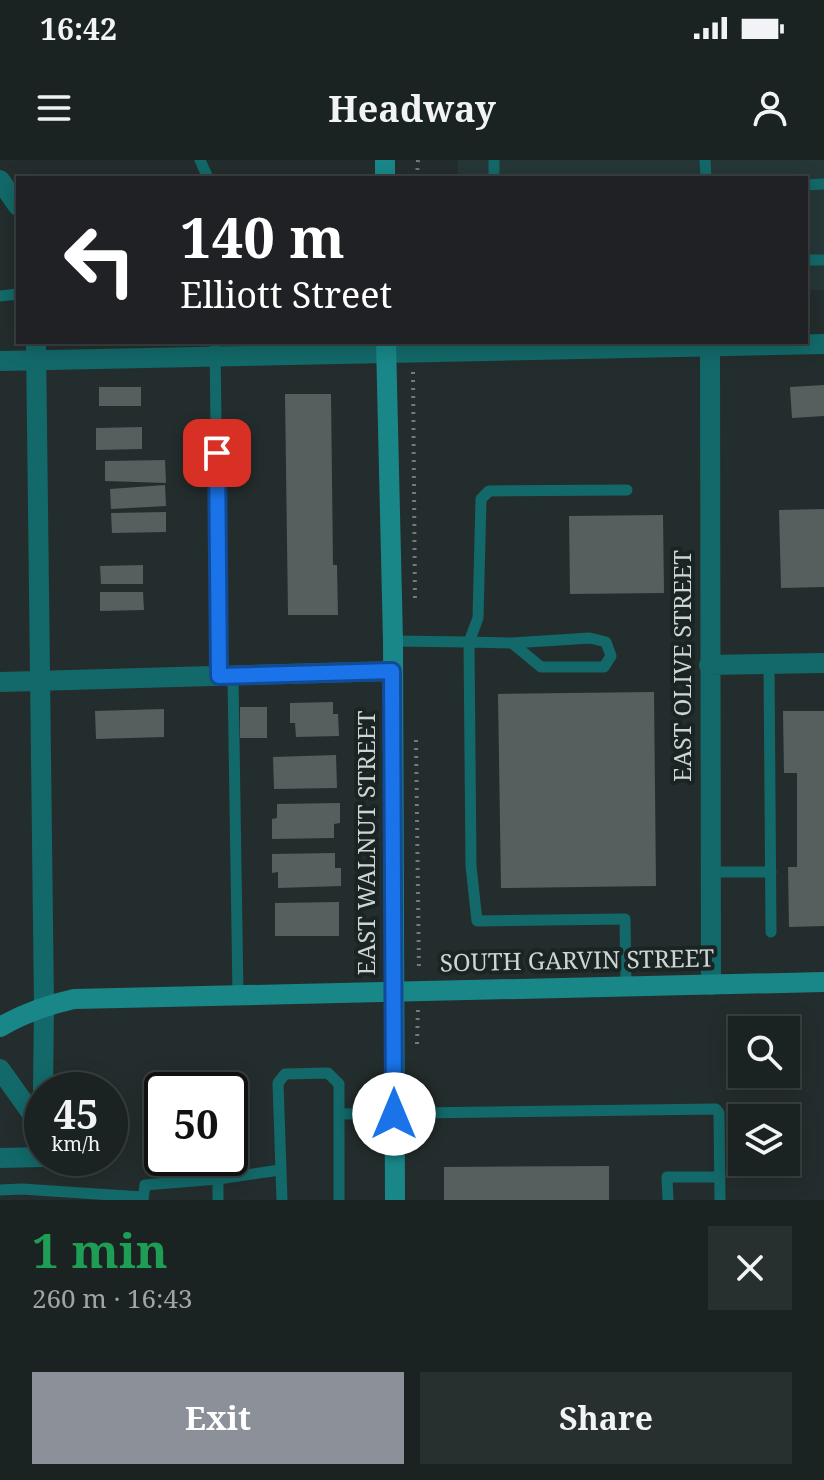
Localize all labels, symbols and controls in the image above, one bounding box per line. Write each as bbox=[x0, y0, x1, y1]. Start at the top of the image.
text: 16:42 bbox=[40, 8, 117, 49]
text: Headway bbox=[328, 84, 496, 133]
icon: menu bbox=[32, 86, 76, 130]
icon: person bbox=[748, 86, 792, 130]
text: 140 m bbox=[180, 198, 345, 274]
icon: left bbox=[48, 208, 152, 312]
text: Elliott Street bbox=[180, 270, 392, 319]
pin bbox=[183, 419, 251, 487]
icon: arrive bbox=[195, 431, 239, 475]
street label: EAST OLIVE STREET bbox=[665, 550, 698, 782]
street label: EAST WALNUT STREET bbox=[349, 710, 382, 975]
street label: SOUTH GARVIN STREET bbox=[440, 941, 715, 978]
map controls bbox=[728, 1016, 800, 1176]
button: search bbox=[728, 1016, 800, 1088]
speed limit sign: 50 bbox=[144, 1072, 248, 1176]
position arrow bbox=[352, 1072, 436, 1156]
text: 45 bbox=[53, 1086, 99, 1141]
button: layers bbox=[728, 1104, 800, 1176]
text: km/h bbox=[51, 1130, 101, 1157]
text: 1 min bbox=[32, 1217, 168, 1282]
button: close bbox=[708, 1226, 792, 1310]
text: 260 m · 16:43 bbox=[32, 1280, 193, 1316]
button: Exit bbox=[32, 1372, 404, 1464]
button: Share bbox=[420, 1372, 792, 1464]

